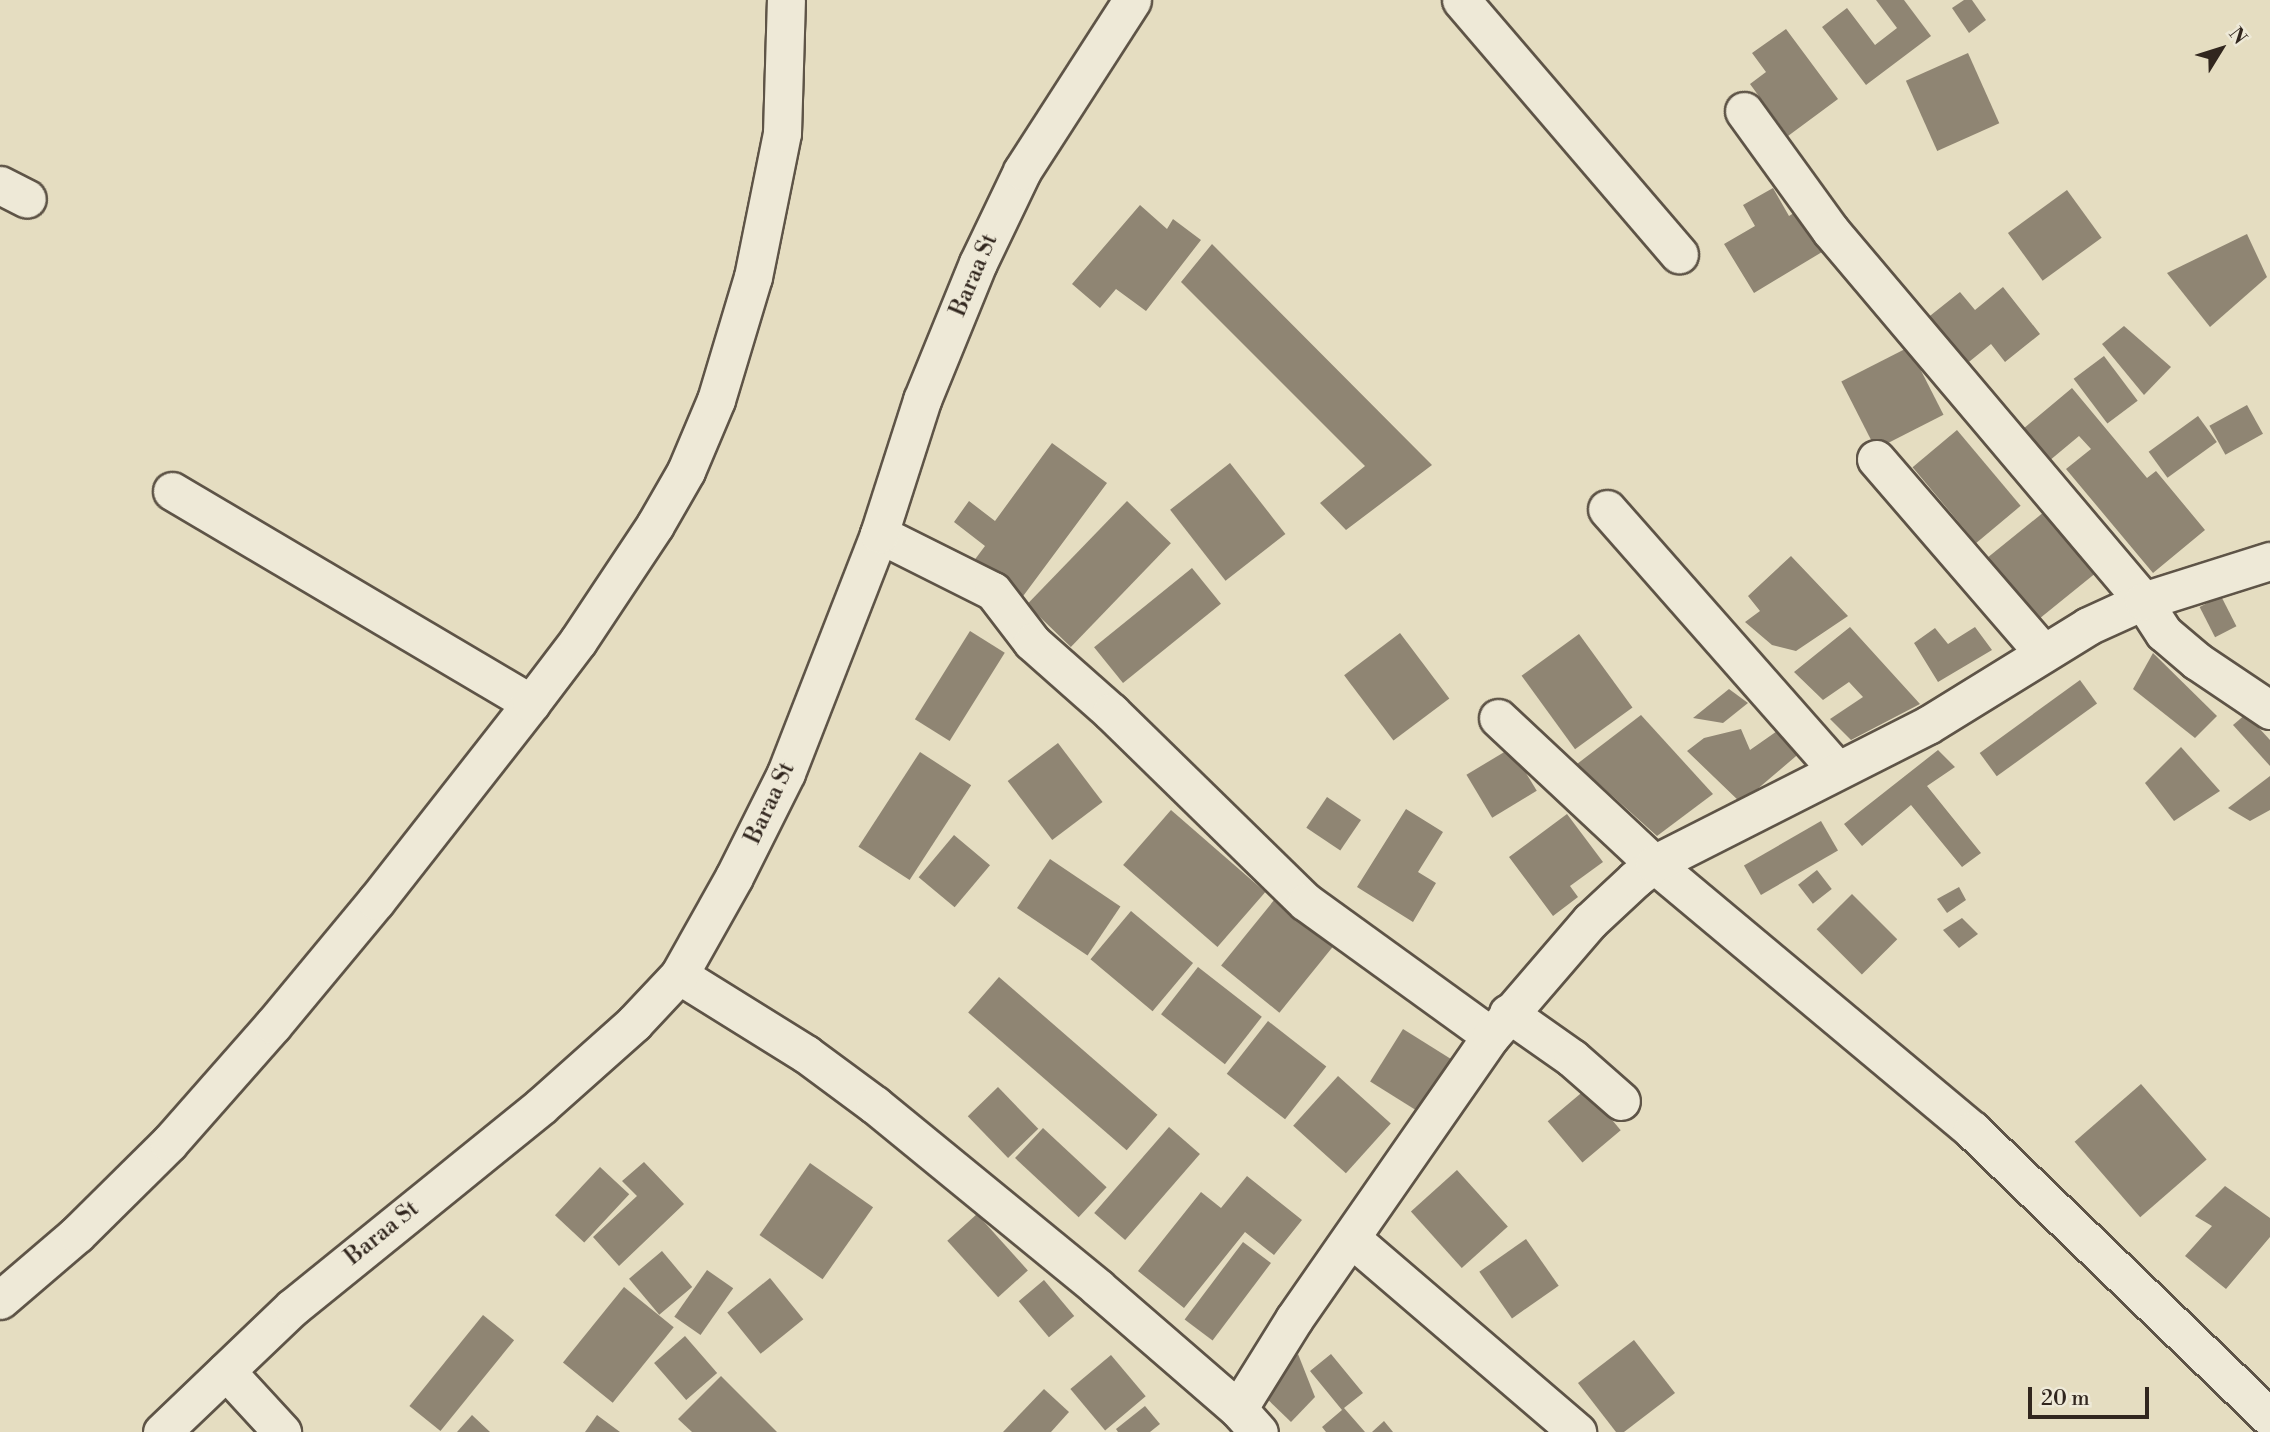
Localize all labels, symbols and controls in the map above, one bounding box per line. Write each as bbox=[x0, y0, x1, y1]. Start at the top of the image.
north arrow bbox=[2186, 14, 2256, 84]
text: N bbox=[2223, 23, 2252, 49]
street label: Baraa St bbox=[944, 230, 1004, 320]
street label: Baraa St bbox=[739, 758, 801, 848]
street label: Baraa St bbox=[340, 1195, 424, 1271]
scale bar bbox=[2032, 1372, 2153, 1416]
text: 20 m bbox=[2041, 1386, 2090, 1412]

